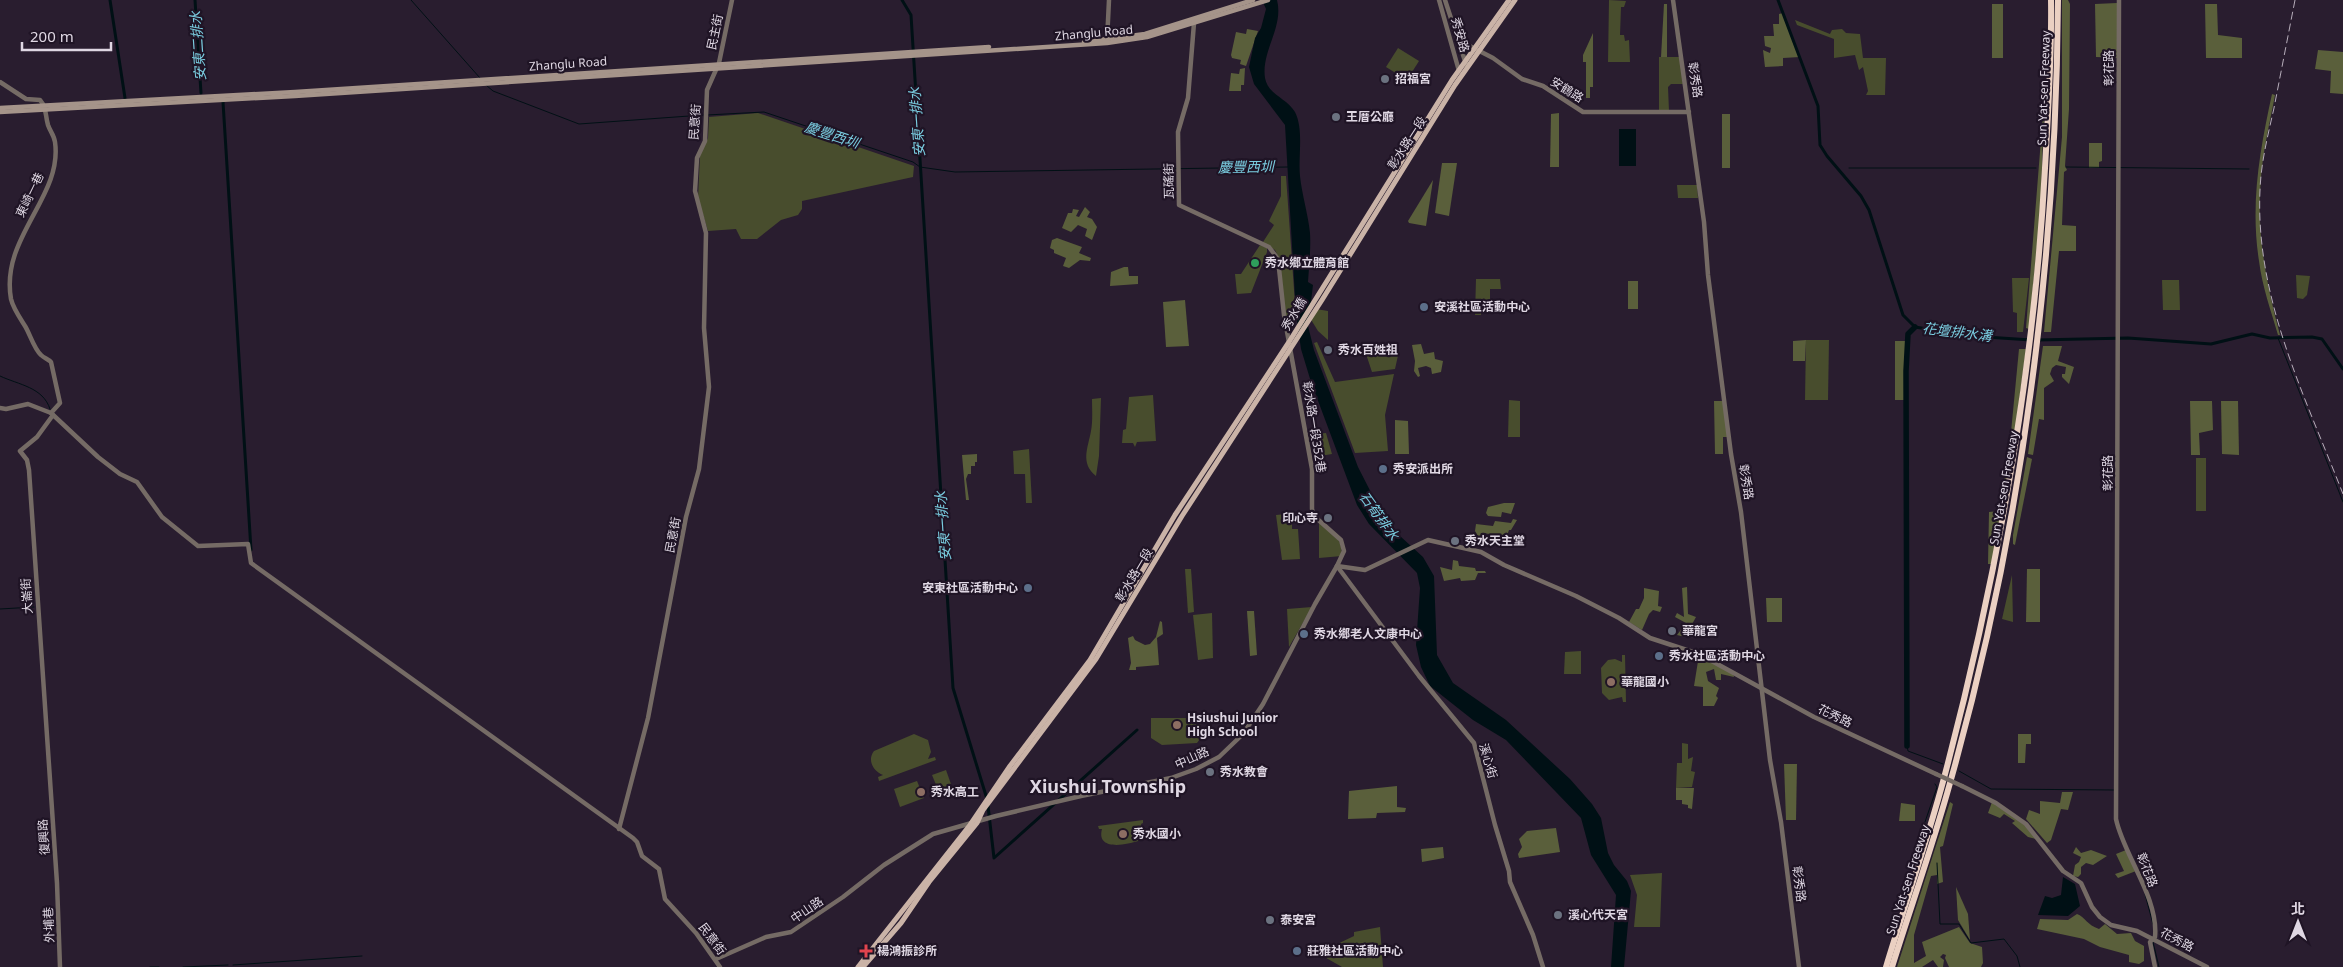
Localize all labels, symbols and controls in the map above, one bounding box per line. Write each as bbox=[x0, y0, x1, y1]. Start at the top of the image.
water label: 安東二排水 bbox=[186, 9, 209, 82]
street label: 民主街 bbox=[702, 13, 727, 51]
street label: 秀安路 bbox=[1447, 15, 1474, 55]
scale bar bbox=[22, 20, 111, 52]
street label: Zhanglu Road bbox=[1054, 21, 1134, 44]
text: 200 m bbox=[30, 26, 74, 46]
street label: Sun Yat-sen Freeway bbox=[2033, 29, 2054, 146]
street label: 彰花路 bbox=[2100, 50, 2117, 86]
street label: Zhanglu Road bbox=[528, 52, 608, 75]
street label: 彰秀路 bbox=[1684, 61, 1707, 99]
place label: 招福宮 bbox=[1395, 70, 1431, 87]
marker: 招福宮 bbox=[1379, 73, 1391, 85]
street label: 安鶴路 bbox=[1547, 73, 1587, 106]
water label: 安東一排水 bbox=[905, 85, 928, 158]
street label: 民意街 bbox=[685, 103, 704, 141]
place label: 王厝公廳 bbox=[1346, 108, 1394, 125]
marker: 王厝公廳 bbox=[1330, 111, 1342, 123]
street label: 彰水路一段 bbox=[1383, 113, 1430, 173]
water label: 慶豐西圳 bbox=[803, 117, 864, 153]
water label: 慶豐西圳 bbox=[1218, 156, 1276, 176]
street label: 瓦磘街 bbox=[1160, 163, 1177, 199]
street label: 東崎一巷 bbox=[11, 169, 48, 220]
place label: 秀水鄉立體育館 bbox=[1265, 254, 1349, 271]
marker: 秀水鄉立體育館 bbox=[1249, 257, 1261, 269]
street label: 秀水橋 bbox=[1277, 294, 1310, 334]
place label: 安溪社區活動中心 bbox=[1434, 298, 1530, 315]
marker: 安溪社區活動中心 bbox=[1418, 301, 1430, 313]
water label: 花壇排水溝 bbox=[1921, 318, 1995, 345]
place label: 秀水百姓祖 bbox=[1338, 341, 1398, 358]
marker: 秀水百姓祖 bbox=[1322, 344, 1334, 356]
street label: 彰水路一段352巷 bbox=[1299, 380, 1330, 474]
street label: Sun Yat-sen Freeway bbox=[1985, 429, 2022, 546]
street label: 彰花路 bbox=[2099, 455, 2116, 491]
place label: 秀安派出所 bbox=[1393, 460, 1453, 477]
marker: 秀安派出所 bbox=[1377, 463, 1389, 475]
street label: 彰秀路 bbox=[1735, 463, 1758, 501]
water label: 石筍排水 bbox=[1355, 487, 1404, 545]
water label: 安東一排水 bbox=[931, 489, 954, 562]
place label: 印心寺 bbox=[1282, 509, 1318, 526]
marker: 印心寺 bbox=[1322, 512, 1334, 524]
street label: 民意街 bbox=[661, 516, 684, 554]
place label: 秀水天主堂 bbox=[1465, 532, 1525, 549]
marker: 秀水天主堂 bbox=[1449, 535, 1461, 547]
street label: 彰水路一段 bbox=[1111, 545, 1156, 605]
street label: 大崙街 bbox=[17, 577, 36, 615]
place label: 安東社區活動中心 bbox=[922, 579, 1018, 596]
marker: 安東社區活動中心 bbox=[1022, 582, 1034, 594]
place label: 華龍宮 bbox=[1682, 622, 1718, 639]
place label: 秀水鄉老人文康中心 bbox=[1314, 625, 1422, 642]
marker: 華龍宮 bbox=[1666, 625, 1678, 637]
marker: 秀水鄉老人文康中心 bbox=[1298, 628, 1310, 640]
place label: 秀水社區活動中心 bbox=[1669, 647, 1765, 664]
marker: 秀水社區活動中心 bbox=[1653, 650, 1665, 662]
place label: 華龍國小 bbox=[1621, 673, 1669, 690]
marker: 華龍國小 bbox=[1605, 676, 1617, 688]
street label: 花秀路 bbox=[1815, 700, 1855, 731]
place label: Hsiushui Junior High School bbox=[1187, 709, 1279, 740]
marker: Hsiushui Junior High School bbox=[1171, 719, 1183, 731]
street label: 溪心街 bbox=[1475, 741, 1502, 781]
street label: 中山路 bbox=[1172, 742, 1212, 773]
place label: 秀水教會 bbox=[1220, 763, 1268, 780]
marker: 秀水教會 bbox=[1204, 766, 1216, 778]
district label: Xiushui Township bbox=[1030, 774, 1186, 798]
place label: 秀水高工 bbox=[931, 783, 979, 800]
marker: 秀水高工 bbox=[915, 786, 927, 798]
street label: 復興路 bbox=[34, 818, 53, 856]
street label: Sun Yat-sen Freeway bbox=[1882, 822, 1934, 937]
place label: 秀水國小 bbox=[1133, 825, 1181, 842]
marker: 秀水國小 bbox=[1117, 828, 1129, 840]
street label: 彰花路 bbox=[2133, 850, 2162, 890]
street label: 彰秀路 bbox=[1789, 865, 1810, 903]
street label: 中山路 bbox=[787, 892, 826, 927]
north arrow bbox=[2273, 897, 2323, 947]
text: 北 bbox=[2291, 899, 2305, 918]
place label: 溪心代天宮 bbox=[1568, 906, 1628, 923]
street label: 外埔巷 bbox=[39, 907, 58, 943]
marker: 溪心代天宮 bbox=[1552, 909, 1564, 921]
place label: 泰安宮 bbox=[1280, 911, 1316, 928]
marker: 泰安宮 bbox=[1264, 914, 1276, 926]
street label: 民意街 bbox=[695, 919, 730, 958]
street label: 花秀路 bbox=[2157, 924, 2197, 956]
place label: 楊鴻振診所 bbox=[877, 942, 937, 959]
place label: 莊雅社區活動中心 bbox=[1307, 942, 1403, 959]
marker: 楊鴻振診所 bbox=[859, 944, 873, 958]
marker: 莊雅社區活動中心 bbox=[1291, 945, 1303, 957]

